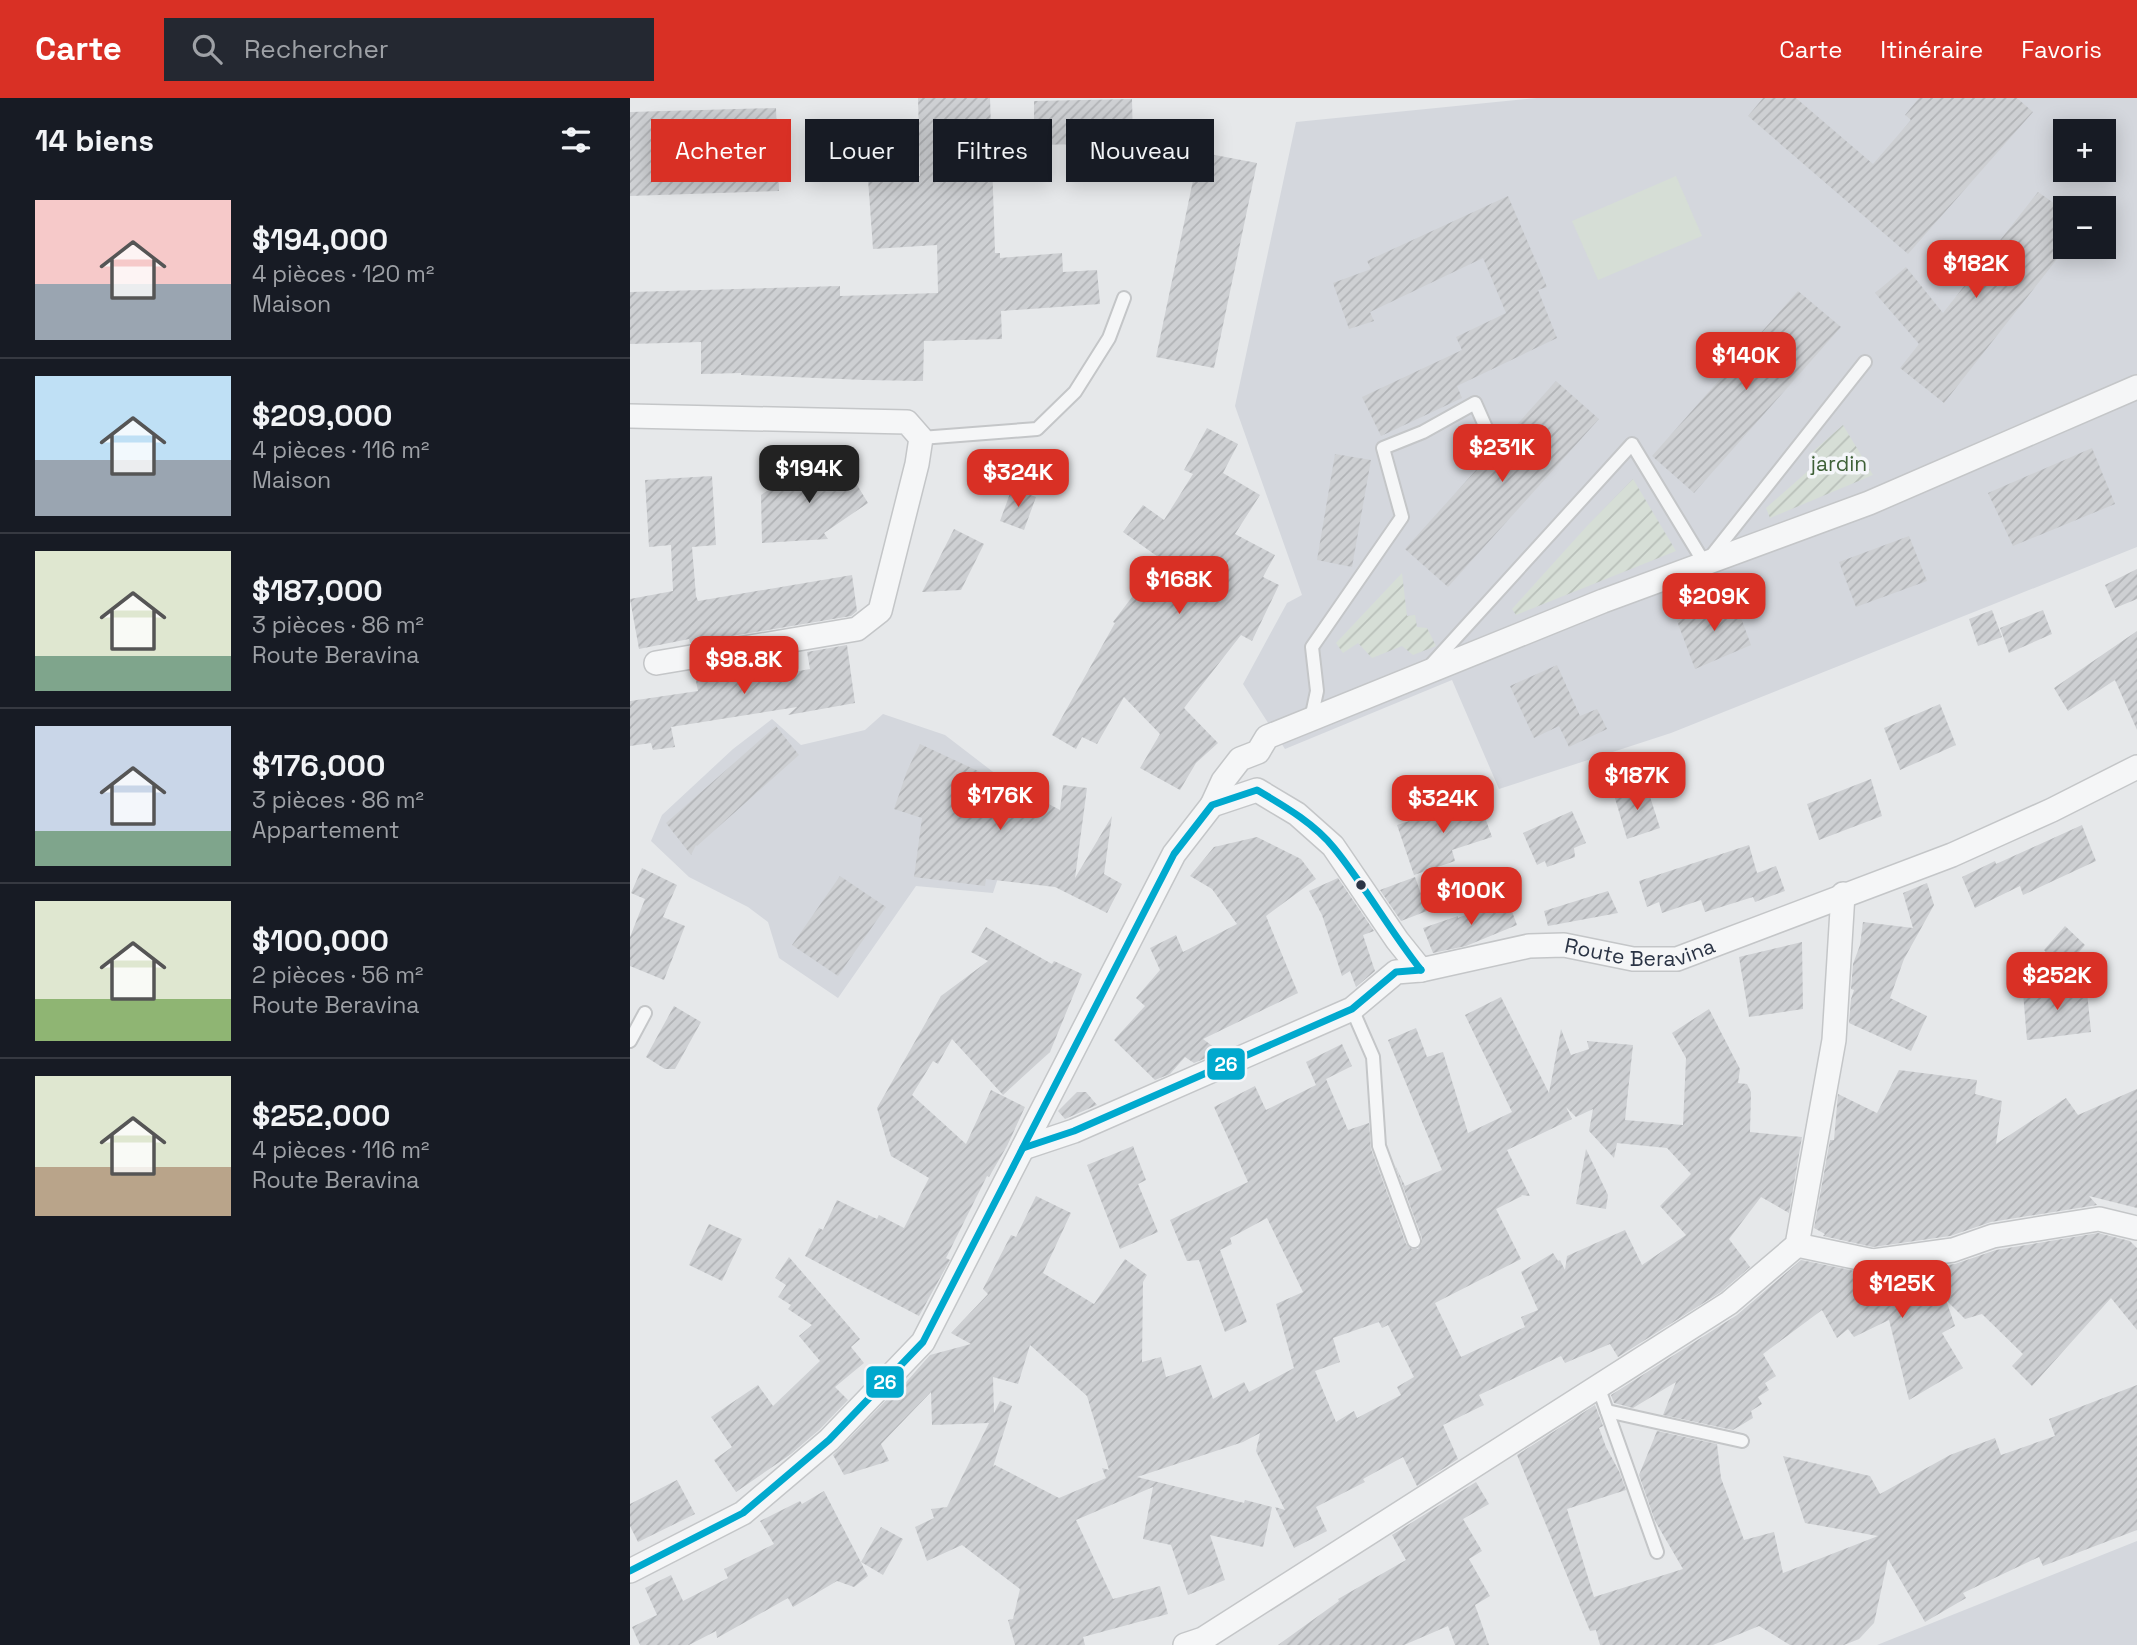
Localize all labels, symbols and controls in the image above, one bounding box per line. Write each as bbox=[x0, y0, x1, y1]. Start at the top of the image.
search box bbox=[164, 18, 654, 81]
text: Carte bbox=[35, 28, 122, 70]
icon: search bbox=[188, 30, 226, 68]
text: Rechercher bbox=[244, 32, 389, 66]
text: Carte bbox=[1779, 34, 1842, 65]
text: Itinéraire bbox=[1880, 34, 1983, 65]
text: Favoris bbox=[2021, 34, 2102, 65]
chip: Acheter bbox=[651, 119, 791, 182]
chip: Louer bbox=[805, 119, 919, 182]
chip: Filtres bbox=[933, 119, 1052, 182]
chip: Nouveau bbox=[1066, 119, 1214, 182]
map controls bbox=[2053, 119, 2116, 259]
button: + bbox=[2053, 119, 2116, 182]
text: 14 biens bbox=[35, 121, 154, 160]
icon: filters bbox=[557, 121, 595, 159]
button: − bbox=[2053, 196, 2116, 259]
text: $194,000 bbox=[252, 220, 388, 259]
icon: home bbox=[91, 228, 175, 312]
pin: $182K bbox=[1927, 240, 2025, 300]
text: $182K bbox=[1943, 248, 2009, 278]
text: 4 pièces · 120 m² bbox=[252, 259, 434, 289]
text: Maison bbox=[252, 289, 331, 319]
pin: $140K bbox=[1697, 332, 1795, 392]
text: $140K bbox=[1712, 340, 1780, 370]
text: $209,000 bbox=[252, 396, 392, 435]
icon: home bbox=[91, 404, 175, 488]
pin: $231K bbox=[1453, 424, 1551, 484]
text: $231K bbox=[1469, 432, 1535, 462]
text: 4 pièces · 116 m² bbox=[252, 435, 429, 465]
pin: $194K bbox=[760, 446, 858, 505]
pin: $324K bbox=[969, 450, 1067, 509]
park label: jardin bbox=[1810, 450, 1867, 477]
text: $194K bbox=[775, 453, 843, 483]
text: $324K bbox=[983, 457, 1053, 487]
text: Maison bbox=[252, 465, 331, 495]
pin: $168K bbox=[1130, 556, 1228, 616]
text: $168K bbox=[1146, 564, 1212, 594]
text: $187,000 bbox=[252, 571, 383, 610]
pin: $209K bbox=[1665, 574, 1763, 633]
icon: home bbox=[91, 579, 175, 663]
text: $209K bbox=[1678, 581, 1750, 611]
text: 3 pièces · 86 m² bbox=[252, 610, 424, 640]
pin: $98.8K bbox=[687, 636, 801, 696]
text: Route Beravina bbox=[252, 640, 420, 670]
text: $98.8K bbox=[705, 644, 783, 674]
text: $176,000 bbox=[252, 746, 386, 785]
pin: $187K bbox=[1588, 752, 1686, 812]
icon: home bbox=[91, 754, 175, 838]
text: $187K bbox=[1604, 760, 1670, 790]
pin: $176K bbox=[951, 772, 1049, 832]
pin: $324K bbox=[1394, 776, 1492, 835]
text: $176K bbox=[967, 780, 1033, 810]
text: $324K bbox=[1408, 783, 1478, 813]
text: 3 pièces · 86 m² bbox=[252, 785, 424, 815]
text: Appartement bbox=[252, 815, 400, 845]
pin: $100K bbox=[1422, 868, 1520, 927]
text: $100K bbox=[1437, 875, 1505, 905]
unlabelled marker bbox=[1354, 878, 1368, 892]
text: $100,000 bbox=[252, 921, 389, 960]
icon: home bbox=[91, 929, 175, 1013]
street label: Route Beravina bbox=[1562, 931, 1719, 972]
pin: $252K bbox=[2008, 953, 2106, 1012]
text: 2 pièces · 56 m² bbox=[252, 960, 423, 990]
text: $252K bbox=[2022, 960, 2092, 990]
text: Route Beravina bbox=[252, 990, 420, 1020]
line badge: 26 bbox=[1206, 1047, 1246, 1081]
text: 26 bbox=[1214, 1052, 1238, 1077]
text: $252,000 bbox=[252, 1096, 390, 1135]
icon: home bbox=[91, 1104, 175, 1188]
text: 4 pièces · 116 m² bbox=[252, 1135, 429, 1165]
text: Route Beravina bbox=[252, 1165, 420, 1195]
pin: $125K bbox=[1853, 1260, 1951, 1320]
text: $125K bbox=[1869, 1268, 1935, 1298]
line badge: 26 bbox=[865, 1365, 905, 1399]
text: 26 bbox=[873, 1370, 897, 1395]

